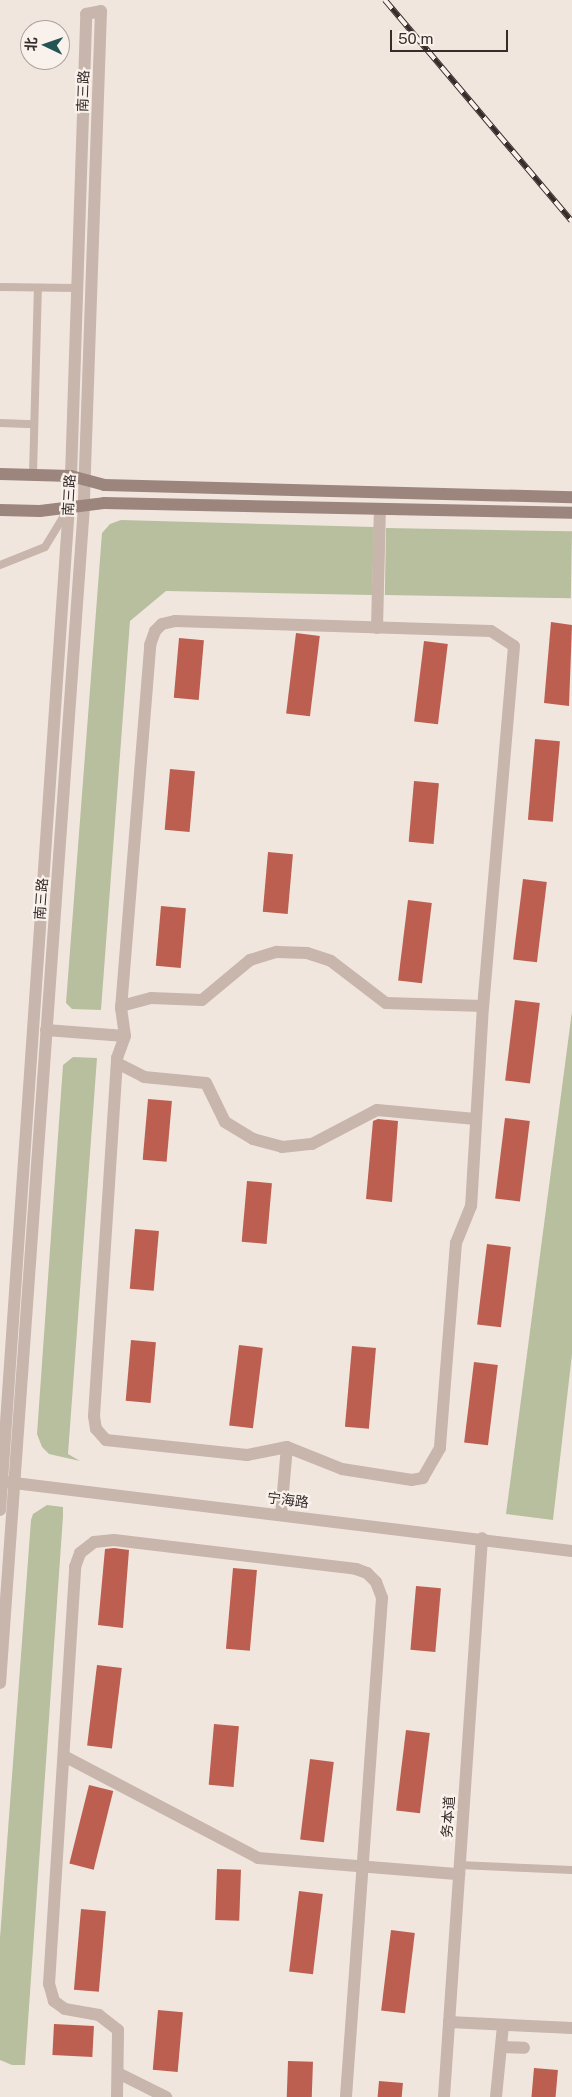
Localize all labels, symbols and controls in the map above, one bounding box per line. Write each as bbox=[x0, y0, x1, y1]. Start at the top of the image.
north arrow bbox=[20, 20, 70, 70]
scale bar bbox=[392, 20, 510, 52]
text: 50 m bbox=[398, 30, 433, 47]
text: 北 bbox=[23, 37, 39, 52]
street label: 南三路 bbox=[74, 70, 92, 112]
street label: 南三路 bbox=[60, 474, 78, 516]
street label: 南三路 bbox=[31, 877, 51, 921]
street label: 宁海路 bbox=[266, 1489, 310, 1511]
street label: 务本道 bbox=[438, 1795, 458, 1839]

